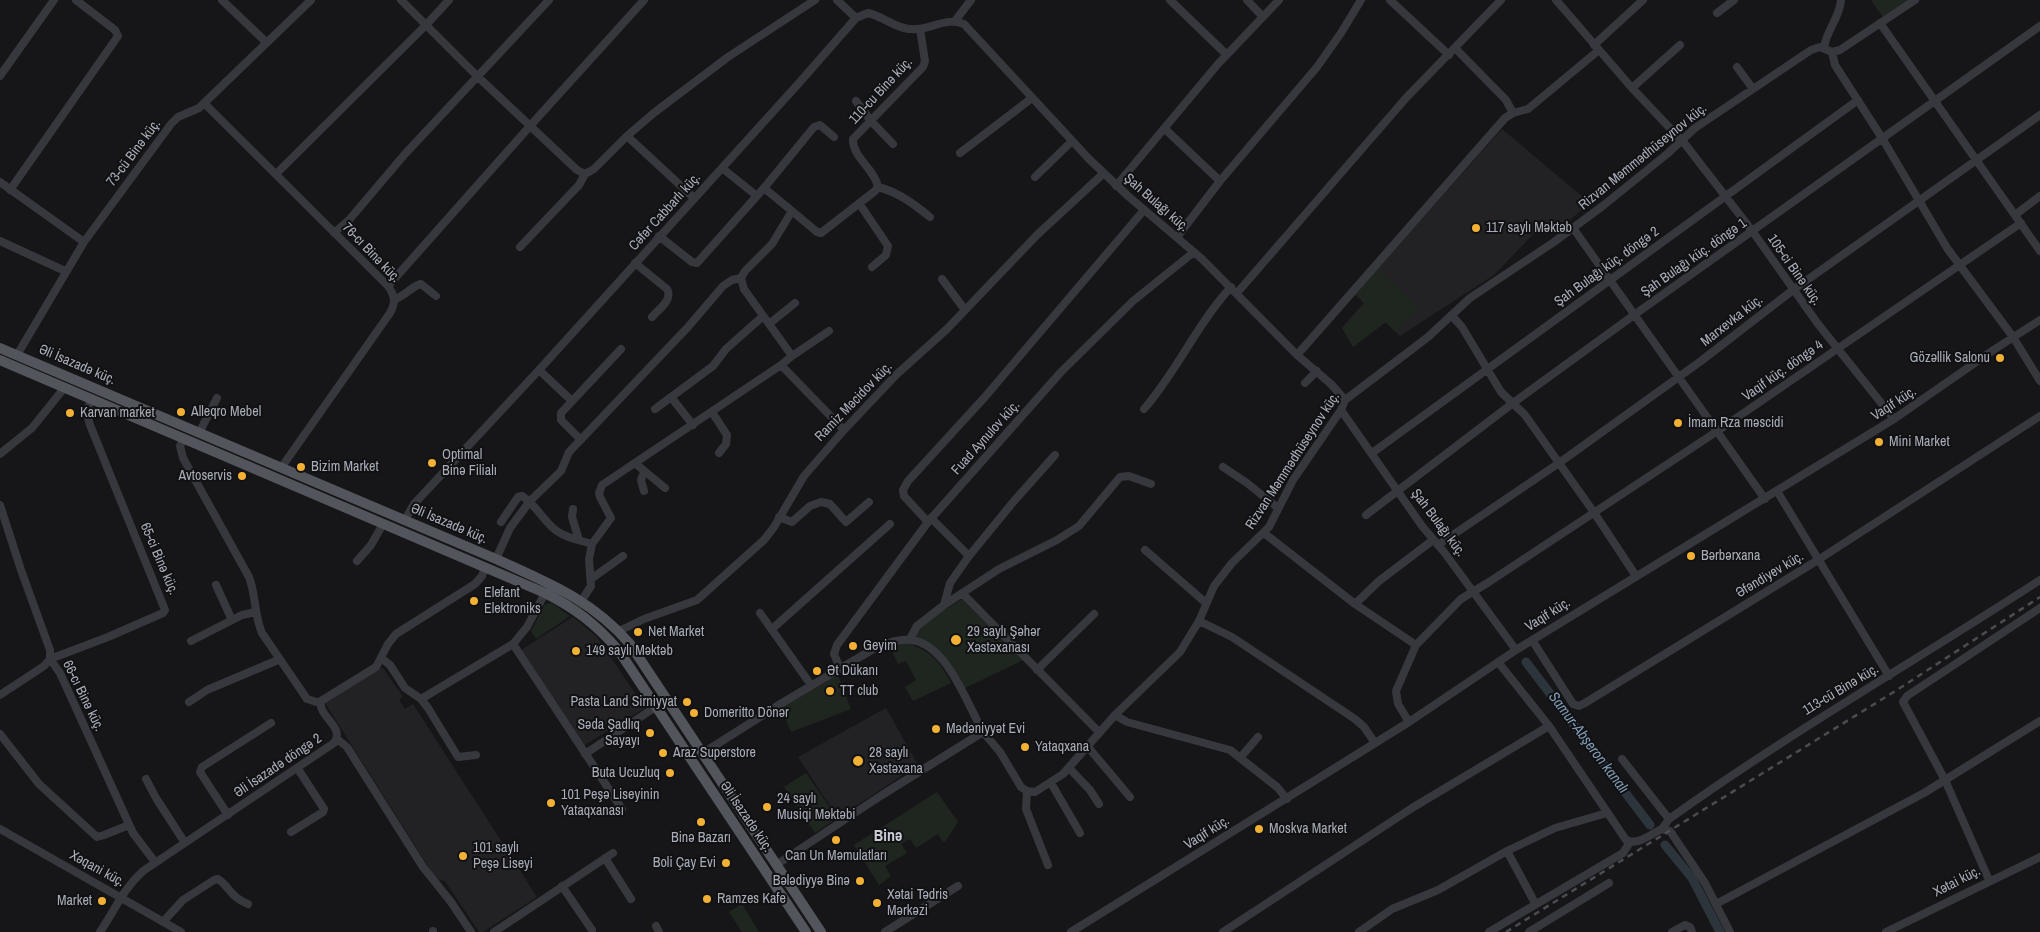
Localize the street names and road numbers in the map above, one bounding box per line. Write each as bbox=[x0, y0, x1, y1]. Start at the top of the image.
street label: 110-cu Binə küç. bbox=[846, 54, 916, 128]
street label: Rizvan Məmmədhüseynov küç. bbox=[1575, 100, 1711, 214]
street label: 73-cü Binə küç. bbox=[103, 116, 165, 190]
street label: Cəfər Cabbarlı küç. bbox=[626, 170, 704, 254]
street label: Şah Bulağı küç. bbox=[1120, 170, 1192, 236]
street label: Şah Bulağı küç. döngə 1 bbox=[1638, 215, 1750, 301]
street label: 76-cı Binə küç. bbox=[338, 220, 404, 286]
street label: Şah Bulağı küç. döngə 2 bbox=[1551, 223, 1663, 311]
street label: 105-ci Binə küç. bbox=[1763, 231, 1825, 309]
street label: Marxevka küç. bbox=[1698, 292, 1766, 350]
street label: Vaqif küç. döngə 4 bbox=[1739, 337, 1827, 405]
street label: Əli İsazadə küç. bbox=[36, 341, 118, 389]
street label: Ramiz Məcidov küç. bbox=[812, 359, 896, 445]
street label: Vaqif küç. bbox=[1868, 383, 1920, 425]
street label: Rizvan Məmmədhüseynov küç. bbox=[1242, 389, 1344, 533]
street label: Fuad Aynulov küç. bbox=[948, 397, 1024, 479]
street label: Şah Bulağı küç. bbox=[1407, 486, 1469, 560]
street label: Əli İsazadə küç. bbox=[408, 500, 490, 548]
street label: 65-ci Binə küç. bbox=[136, 520, 182, 598]
street label: Əfəndiyev küç. bbox=[1733, 548, 1807, 602]
street label: Vaqif küç. bbox=[1522, 595, 1574, 635]
street label: 66-cı Binə küç. bbox=[59, 658, 107, 734]
street label: 113-cü Binə küç. bbox=[1800, 661, 1882, 719]
street label: Əli İsazadə döngə 2 bbox=[231, 730, 325, 802]
street label: Əli İsazadə küç. bbox=[716, 778, 776, 856]
street label: Vaqif küç. bbox=[1181, 813, 1233, 853]
street label: Xəqani küç. bbox=[67, 847, 127, 891]
street label: Xətai küç. bbox=[1931, 863, 1983, 901]

